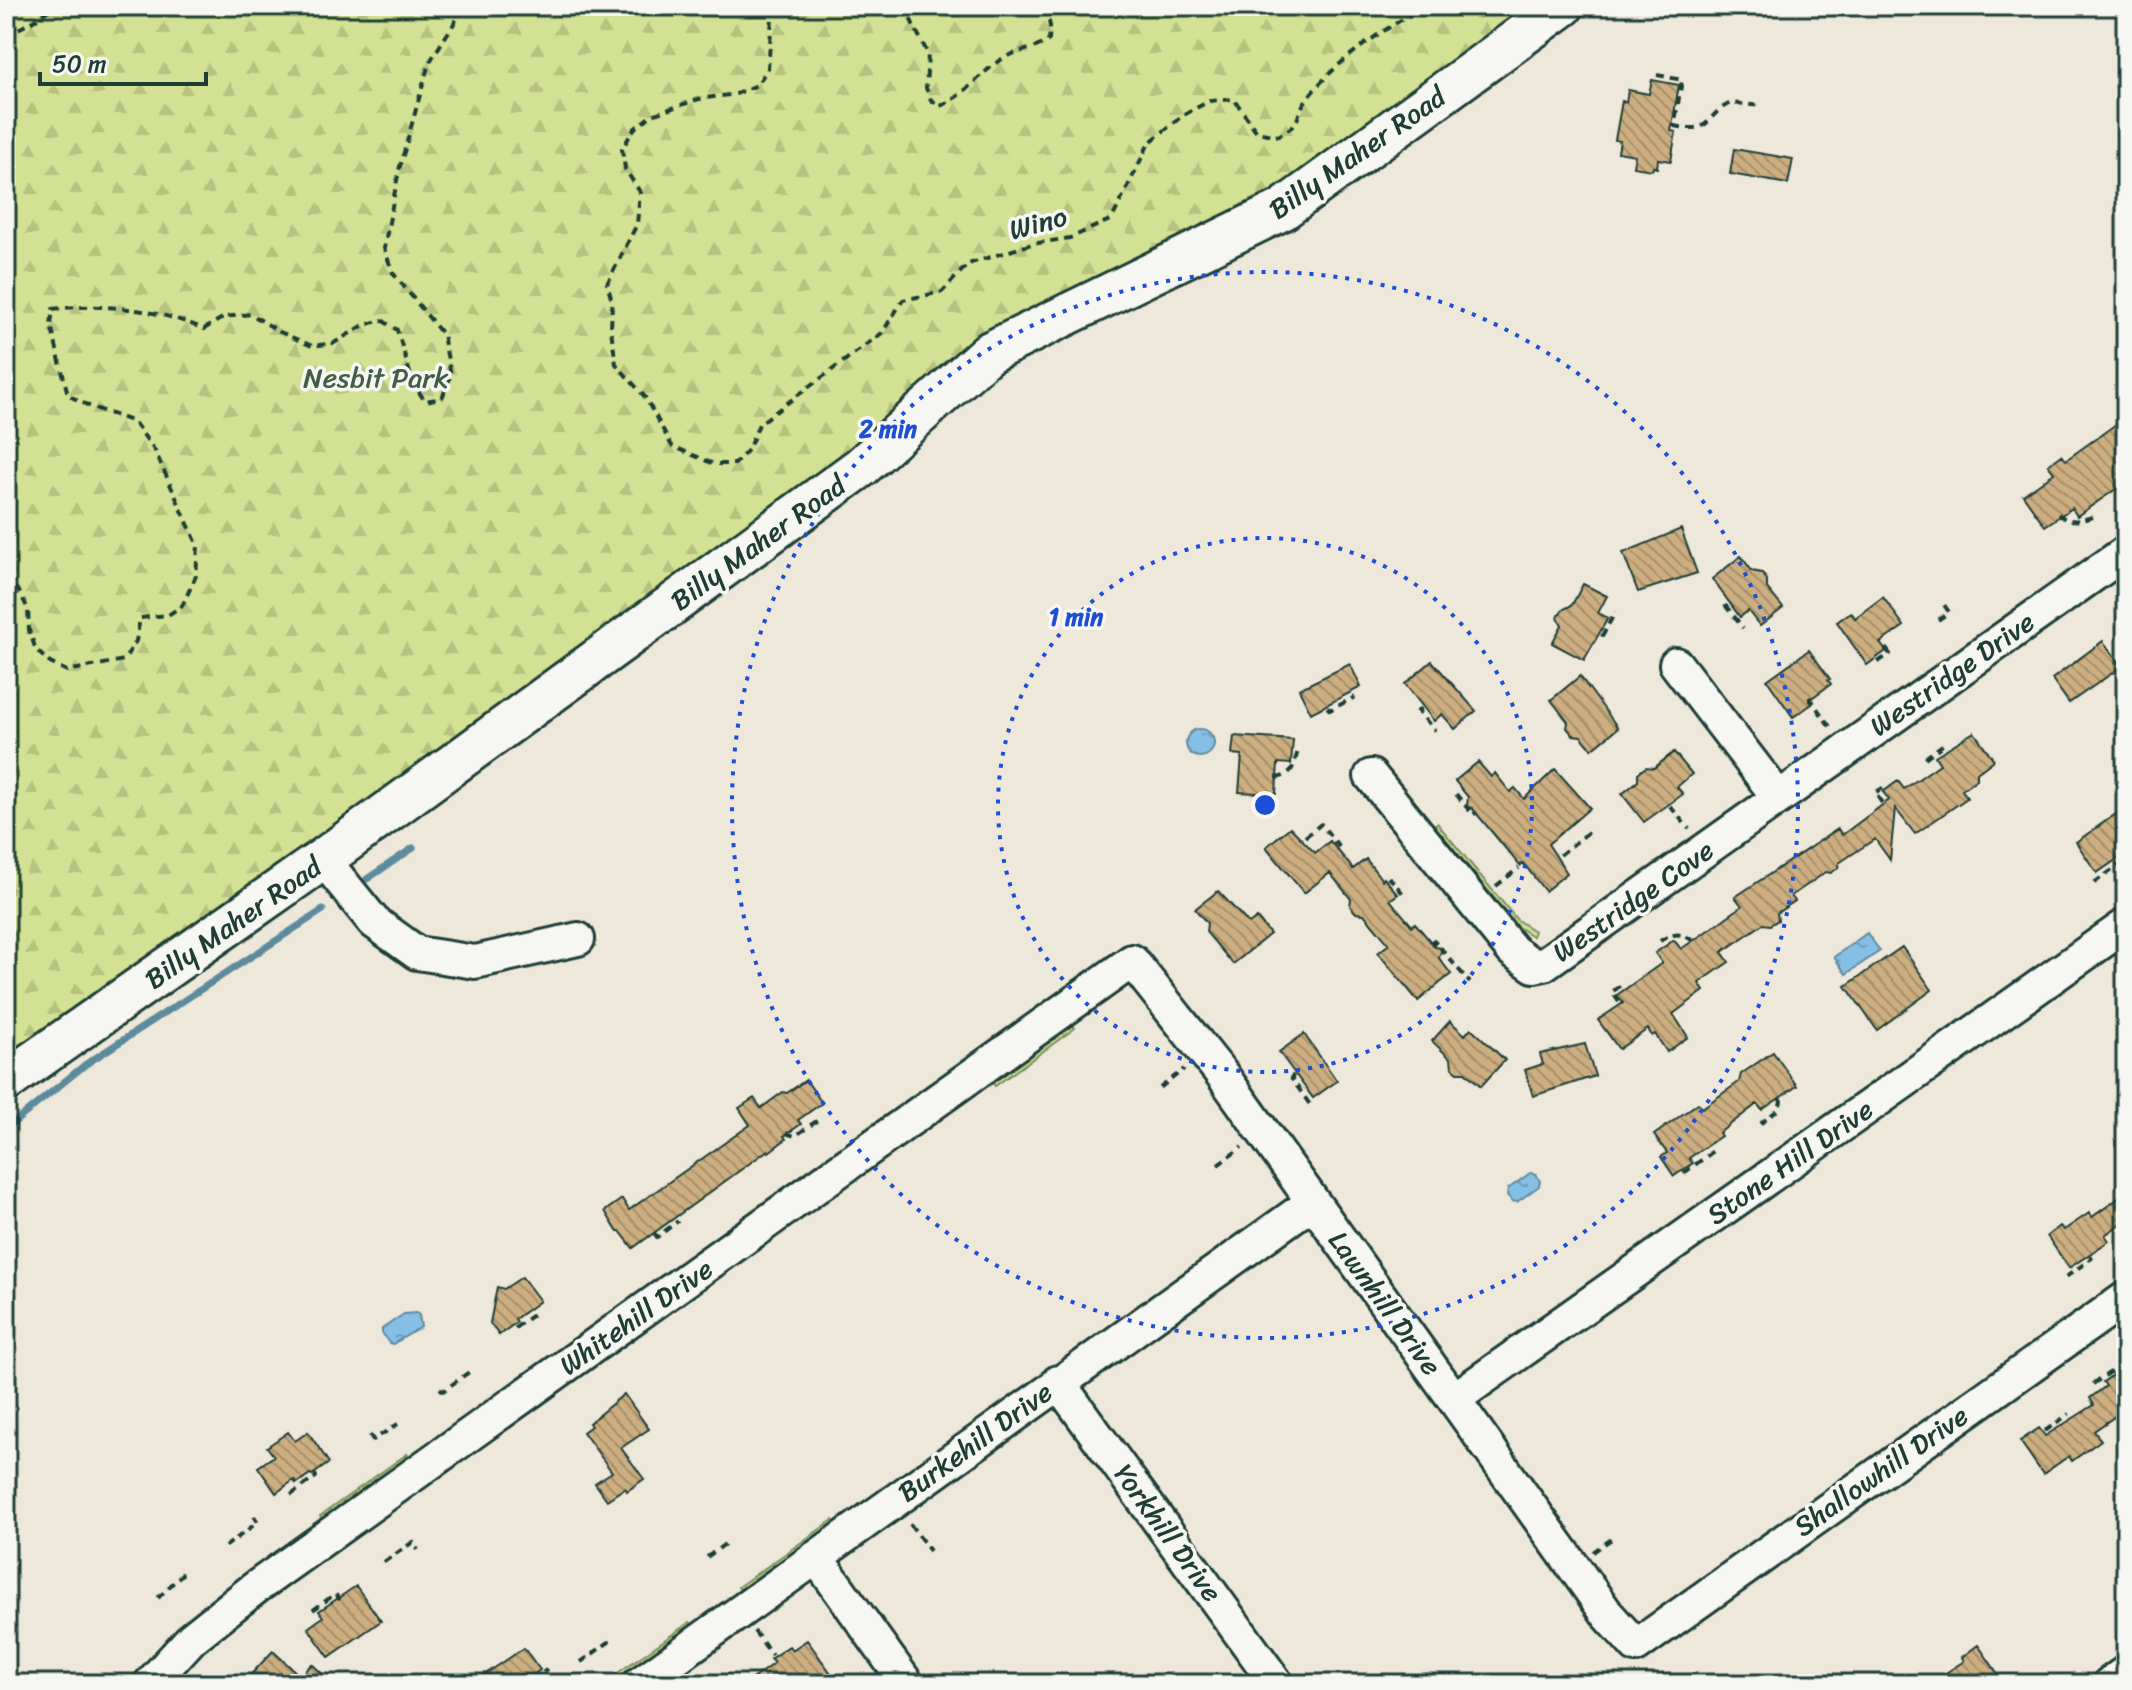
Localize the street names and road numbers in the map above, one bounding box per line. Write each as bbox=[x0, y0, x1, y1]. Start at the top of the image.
street label: Billy Maher Road bbox=[1258, 72, 1458, 233]
street label: Wino bbox=[1003, 192, 1073, 254]
street label: Billy Maher Road bbox=[660, 461, 858, 624]
street label: Westridge Drive bbox=[1859, 598, 2045, 750]
street label: Westridge Cove bbox=[1541, 827, 1725, 975]
street label: Billy Maher Road bbox=[134, 842, 334, 1003]
street label: Stone Hill Drive bbox=[1696, 1086, 1884, 1238]
street label: Lawnhill Drive bbox=[1315, 1220, 1455, 1386]
street label: Whitehill Drive bbox=[548, 1245, 724, 1389]
street label: Burkehill Drive bbox=[887, 1369, 1063, 1515]
street label: Shallowhill Drive bbox=[1783, 1392, 1979, 1550]
street label: Yorkhill Drive bbox=[1101, 1453, 1235, 1613]

